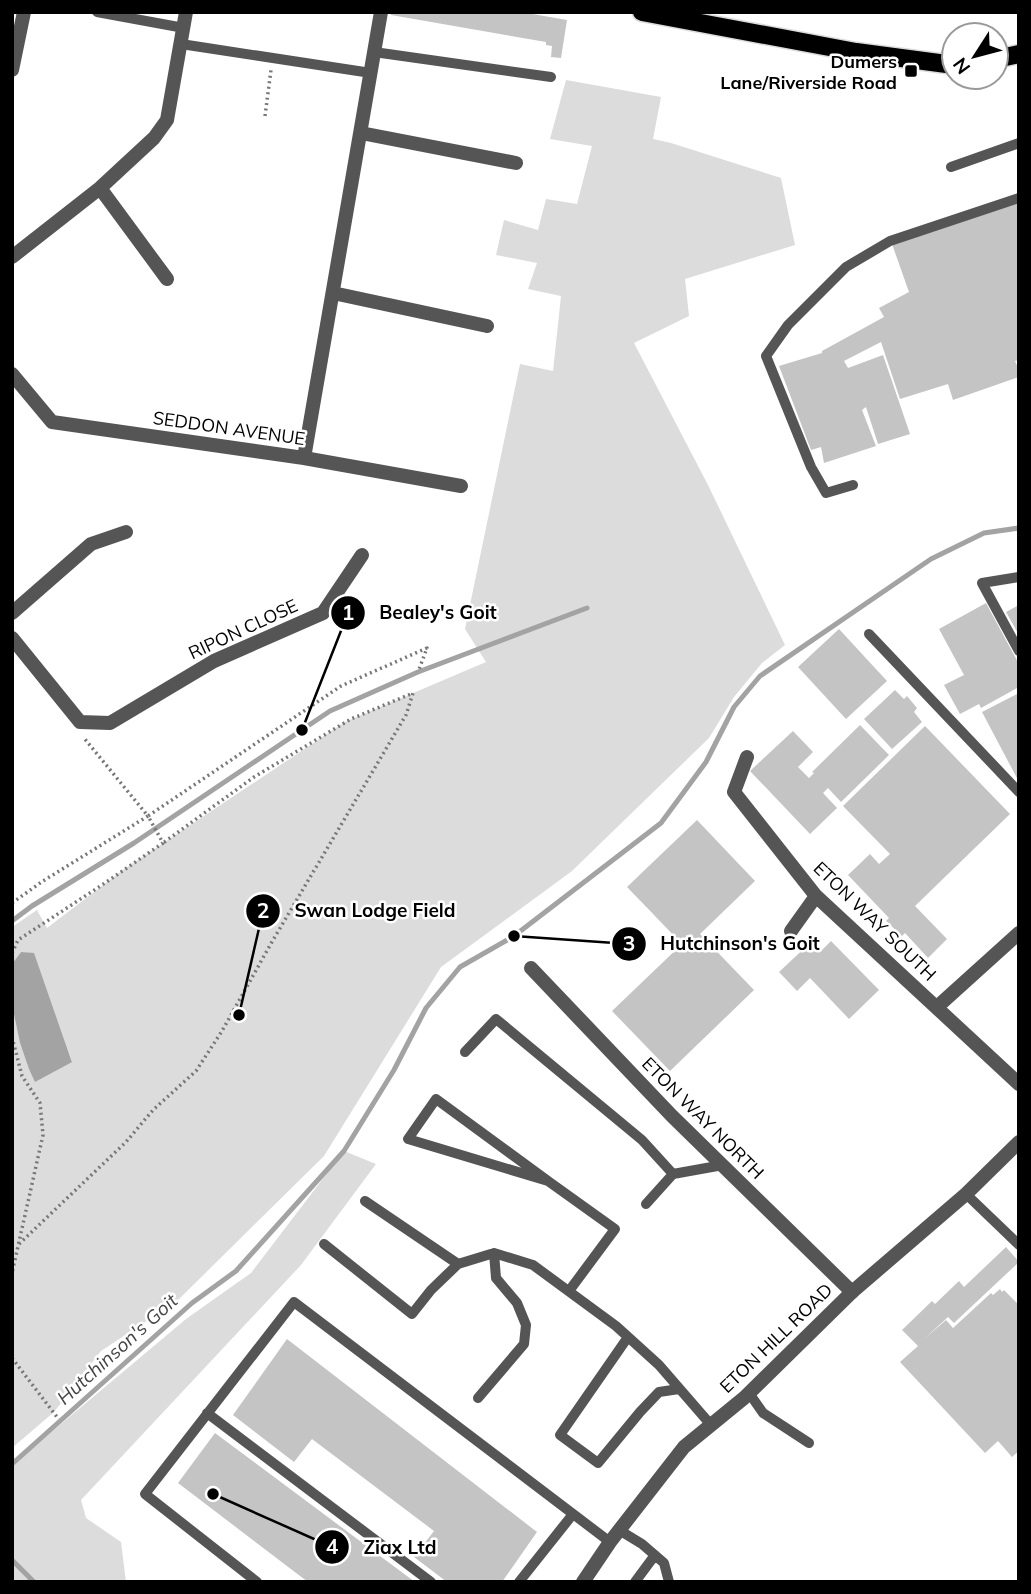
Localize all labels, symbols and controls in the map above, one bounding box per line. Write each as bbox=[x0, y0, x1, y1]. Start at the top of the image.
north arrow bbox=[940, 21, 1010, 91]
place label: Dumers Lane/Riverside Road bbox=[720, 50, 897, 94]
text: N bbox=[947, 53, 975, 79]
marker: Dumers Lane/Riverside Road bbox=[903, 63, 919, 79]
street label: SEDDON AVENUE bbox=[151, 406, 307, 450]
callout: Bealey's Goit bbox=[330, 593, 511, 633]
street label: RIPON CLOSE bbox=[185, 594, 301, 664]
text: 1 bbox=[342, 599, 354, 625]
text: Bealey's Goit bbox=[379, 600, 497, 624]
street label: ETON WAY SOUTH bbox=[809, 856, 941, 986]
callout: Swan Lodge Field bbox=[246, 891, 470, 931]
text: 2 bbox=[257, 897, 269, 923]
text: Swan Lodge Field bbox=[294, 898, 456, 922]
callout: Hutchinson's Goit bbox=[612, 924, 834, 964]
text: 3 bbox=[623, 930, 635, 956]
text: Hutchinson's Goit bbox=[660, 931, 820, 955]
street label: ETON WAY NORTH bbox=[637, 1052, 769, 1184]
street label: ETON HILL ROAD bbox=[715, 1278, 837, 1398]
water label: Hutchinson's Goit bbox=[52, 1288, 183, 1409]
callout: Ziax Ltd bbox=[315, 1527, 451, 1567]
text: 4 bbox=[326, 1533, 339, 1559]
text: Ziax Ltd bbox=[364, 1535, 436, 1559]

